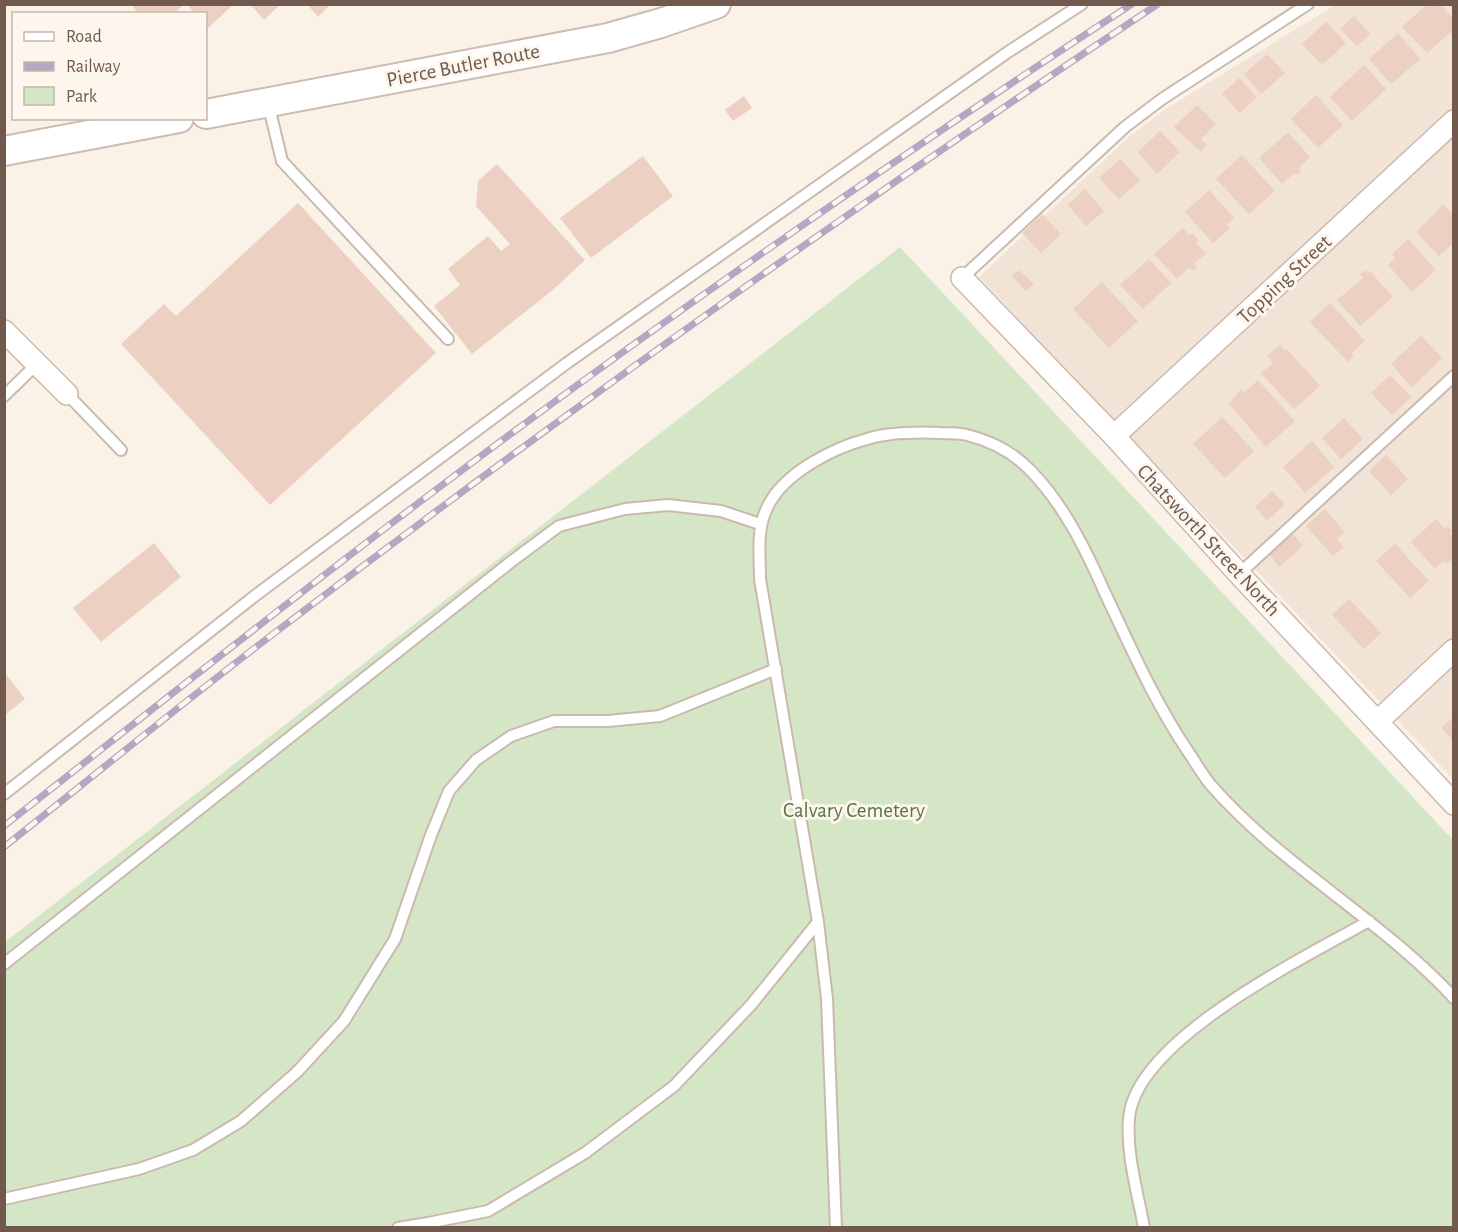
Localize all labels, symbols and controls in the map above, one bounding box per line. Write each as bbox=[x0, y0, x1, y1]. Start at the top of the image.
legend bbox=[12, 12, 207, 120]
text: Road bbox=[66, 28, 102, 46]
street label: Pierce Butler Route bbox=[385, 40, 541, 91]
text: Railway bbox=[66, 58, 121, 76]
text: Park bbox=[66, 88, 98, 106]
street label: Topping Street bbox=[1233, 231, 1335, 328]
street label: Chatsworth Street North bbox=[1133, 460, 1284, 620]
park label: Calvary Cemetery bbox=[783, 800, 925, 821]

